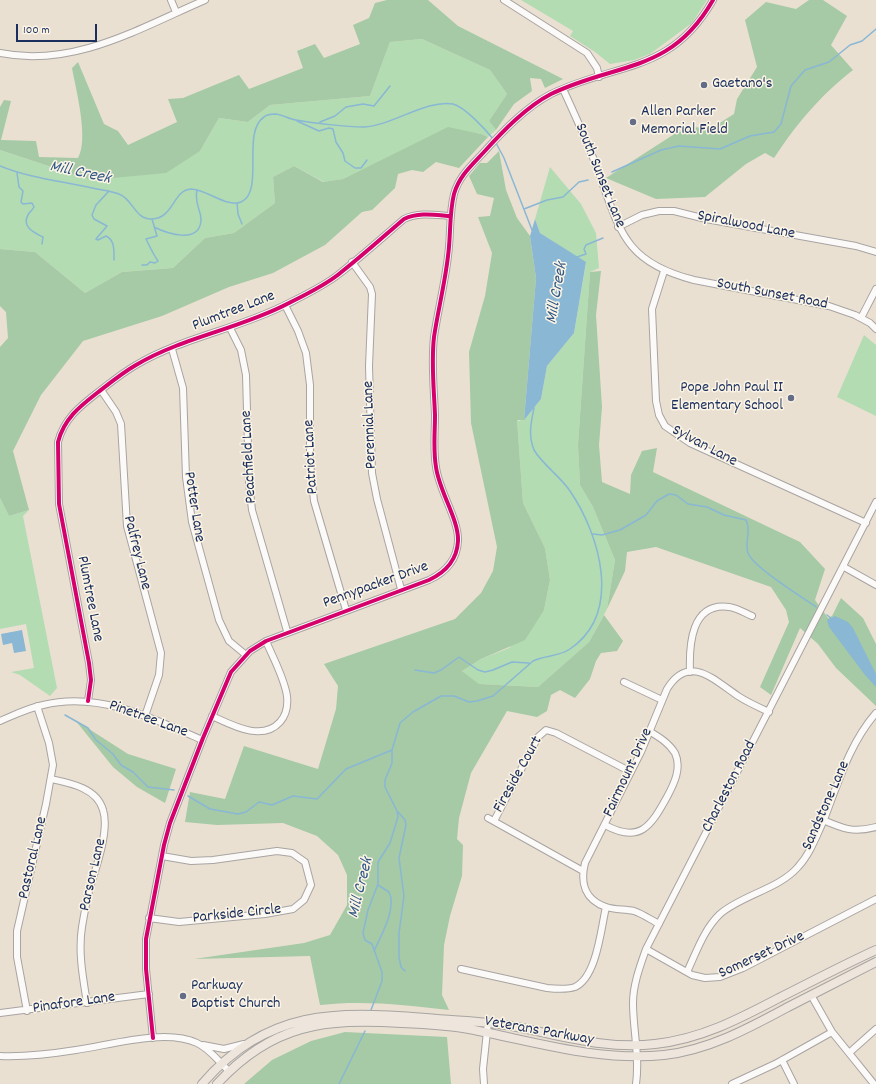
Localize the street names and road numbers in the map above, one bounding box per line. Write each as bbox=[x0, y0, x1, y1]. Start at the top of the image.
street label: South Sunset Lane bbox=[569, 121, 629, 231]
street label: Spiralwood Lane bbox=[696, 207, 796, 245]
street label: South Sunset Road bbox=[715, 275, 829, 315]
street label: Plumtree Lane bbox=[190, 287, 278, 337]
street label: Perennial Lane bbox=[360, 380, 382, 470]
street label: Peachfield Lane bbox=[238, 410, 262, 504]
street label: Patriot Lane bbox=[300, 419, 324, 495]
street label: Sylvan Lane bbox=[668, 422, 740, 472]
street label: Potter Lane bbox=[178, 470, 208, 544]
street label: Palfrey Lane bbox=[118, 514, 154, 592]
street label: Plumtree Lane bbox=[71, 554, 107, 644]
street label: Pennypacker Drive bbox=[321, 558, 431, 614]
street label: Pinetree Lane bbox=[106, 697, 190, 743]
street label: Fairmount Drive bbox=[600, 725, 658, 821]
street label: Fireside Court bbox=[490, 733, 548, 817]
street label: Charleston Road bbox=[699, 738, 761, 836]
street label: Sandstone Lane bbox=[799, 758, 855, 854]
street label: Pastoral Lane bbox=[15, 815, 53, 901]
street label: Parson Lane bbox=[76, 837, 112, 913]
street label: Parkside Circle bbox=[192, 901, 282, 929]
street label: Somerset Drive bbox=[716, 928, 808, 984]
street label: Pinafore Lane bbox=[32, 989, 116, 1019]
street label: Veterans Parkway bbox=[483, 1013, 595, 1051]

